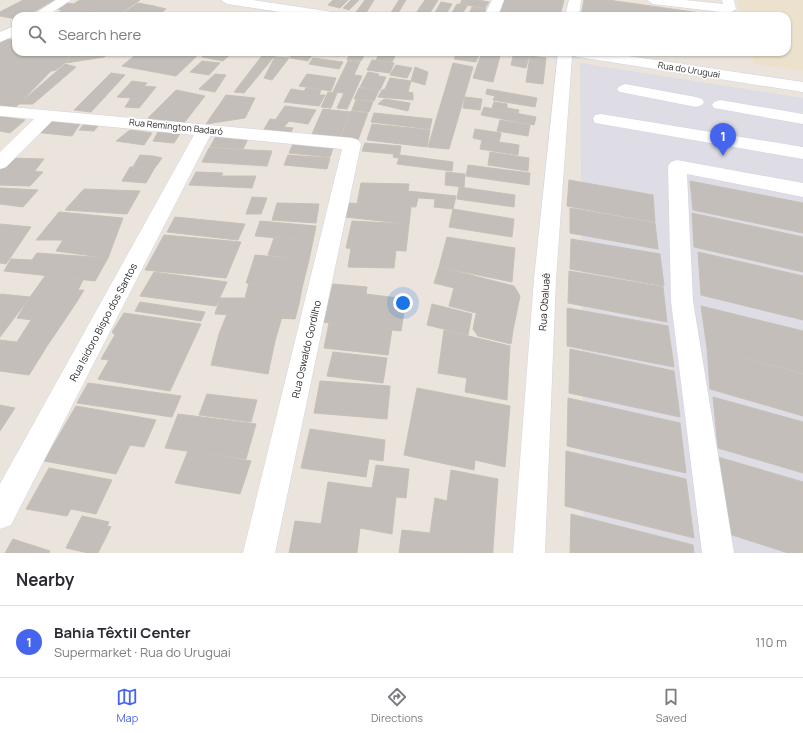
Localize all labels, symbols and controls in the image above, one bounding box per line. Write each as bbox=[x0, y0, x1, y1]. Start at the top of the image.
search box bbox=[12, 12, 791, 56]
icon: search bbox=[26, 23, 48, 45]
text: Search here bbox=[58, 24, 141, 45]
street label: Rua do Uruguai bbox=[657, 58, 721, 81]
street label: Rua Remington Badaró bbox=[129, 115, 224, 138]
pin: 1 bbox=[710, 123, 736, 156]
street label: Rua Isidoro Bispo dos Santos bbox=[66, 260, 140, 384]
street label: Rua Obaluaê bbox=[535, 272, 553, 332]
your location bbox=[393, 293, 413, 313]
street label: Rua Oswaldo Gordilho bbox=[288, 299, 324, 399]
text: Nearby bbox=[16, 568, 74, 591]
text: Bahia Têxtil Center bbox=[54, 622, 191, 643]
text: 1 bbox=[26, 633, 32, 651]
text: 110 m bbox=[755, 633, 787, 651]
text: Supermarket · Rua do Uruguai bbox=[54, 643, 231, 661]
tab: Map bbox=[116, 686, 138, 725]
tab: Directions bbox=[371, 686, 423, 725]
tab: Saved bbox=[656, 686, 687, 725]

